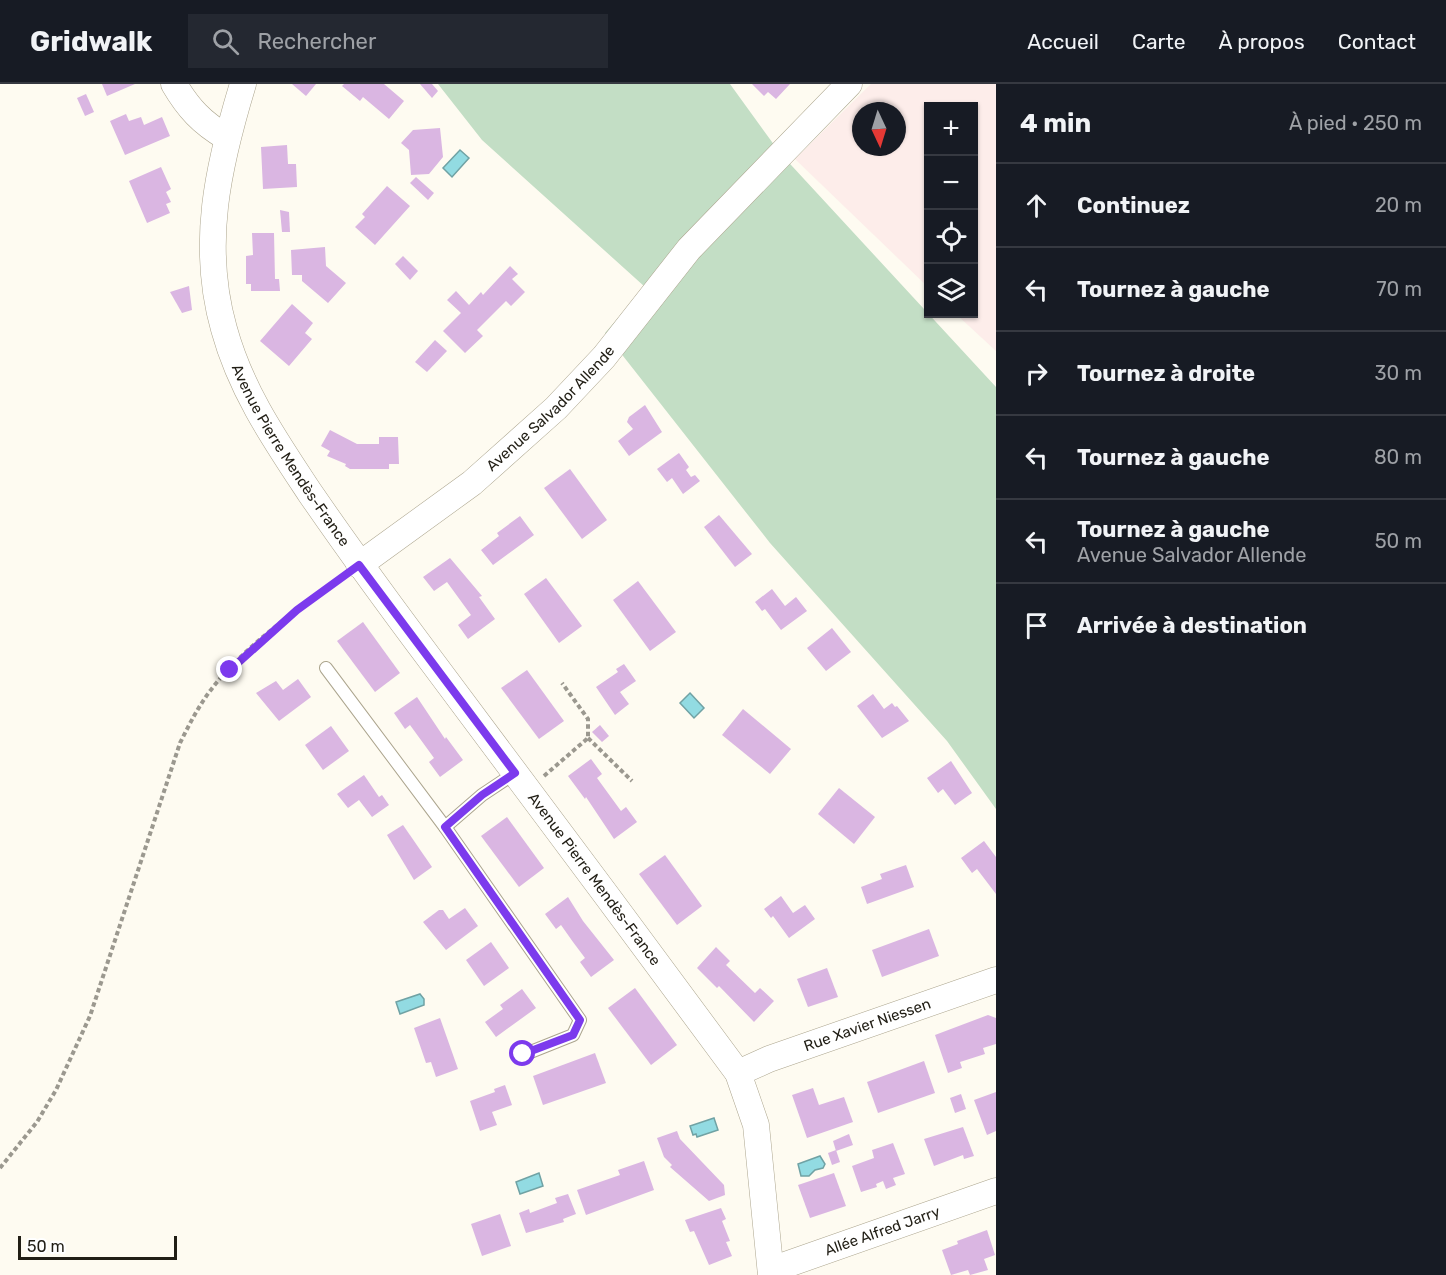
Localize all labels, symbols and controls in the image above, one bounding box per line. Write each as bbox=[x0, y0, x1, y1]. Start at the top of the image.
search box bbox=[188, 14, 608, 68]
text: Gridwalk bbox=[30, 25, 152, 58]
icon: search bbox=[209, 25, 242, 58]
text: Rechercher bbox=[257, 28, 376, 55]
text: Accueil bbox=[1027, 29, 1099, 54]
text: Carte bbox=[1132, 29, 1185, 54]
text: À propos bbox=[1218, 29, 1305, 54]
text: Contact bbox=[1338, 29, 1416, 54]
north arrow bbox=[852, 102, 906, 156]
map controls bbox=[924, 102, 978, 318]
button: + bbox=[924, 102, 978, 156]
text: 4 min bbox=[1020, 108, 1091, 139]
text: À pied · 250 m bbox=[1289, 111, 1422, 135]
button: − bbox=[924, 156, 978, 210]
icon: ahead bbox=[1020, 189, 1053, 222]
text: Continuez bbox=[1077, 192, 1190, 219]
text: 20 m bbox=[1375, 193, 1422, 217]
button: locate bbox=[924, 210, 978, 264]
button: layers bbox=[924, 264, 978, 318]
icon: left bbox=[1020, 273, 1053, 306]
text: Tournez à gauche bbox=[1077, 276, 1270, 303]
text: 70 m bbox=[1376, 277, 1422, 301]
street label: Avenue Salvador Allende bbox=[483, 342, 618, 475]
icon: right bbox=[1020, 357, 1053, 390]
text: Tournez à droite bbox=[1077, 360, 1255, 387]
text: 30 m bbox=[1375, 361, 1422, 385]
street label: Avenue Pierre Mendès-France bbox=[228, 362, 354, 550]
icon: left bbox=[1020, 441, 1053, 474]
text: Tournez à gauche bbox=[1077, 444, 1270, 471]
text: 80 m bbox=[1374, 445, 1422, 469]
text: Tournez à gauche bbox=[1077, 516, 1270, 543]
icon: left bbox=[1020, 525, 1053, 558]
text: 50 m bbox=[1375, 529, 1422, 553]
text: Avenue Salvador Allende bbox=[1077, 543, 1306, 567]
icon: arrive bbox=[1020, 609, 1053, 642]
text: Arrivée à destination bbox=[1077, 612, 1307, 639]
route end bbox=[216, 656, 242, 682]
street label: Avenue Pierre Mendès-France bbox=[524, 789, 665, 969]
street label: Rue Xavier Niessen bbox=[801, 994, 933, 1055]
route start bbox=[509, 1040, 535, 1066]
street label: Allée Alfred Jarry bbox=[822, 1202, 942, 1259]
scale bar bbox=[18, 1233, 177, 1260]
text: 50 m bbox=[27, 1237, 65, 1256]

